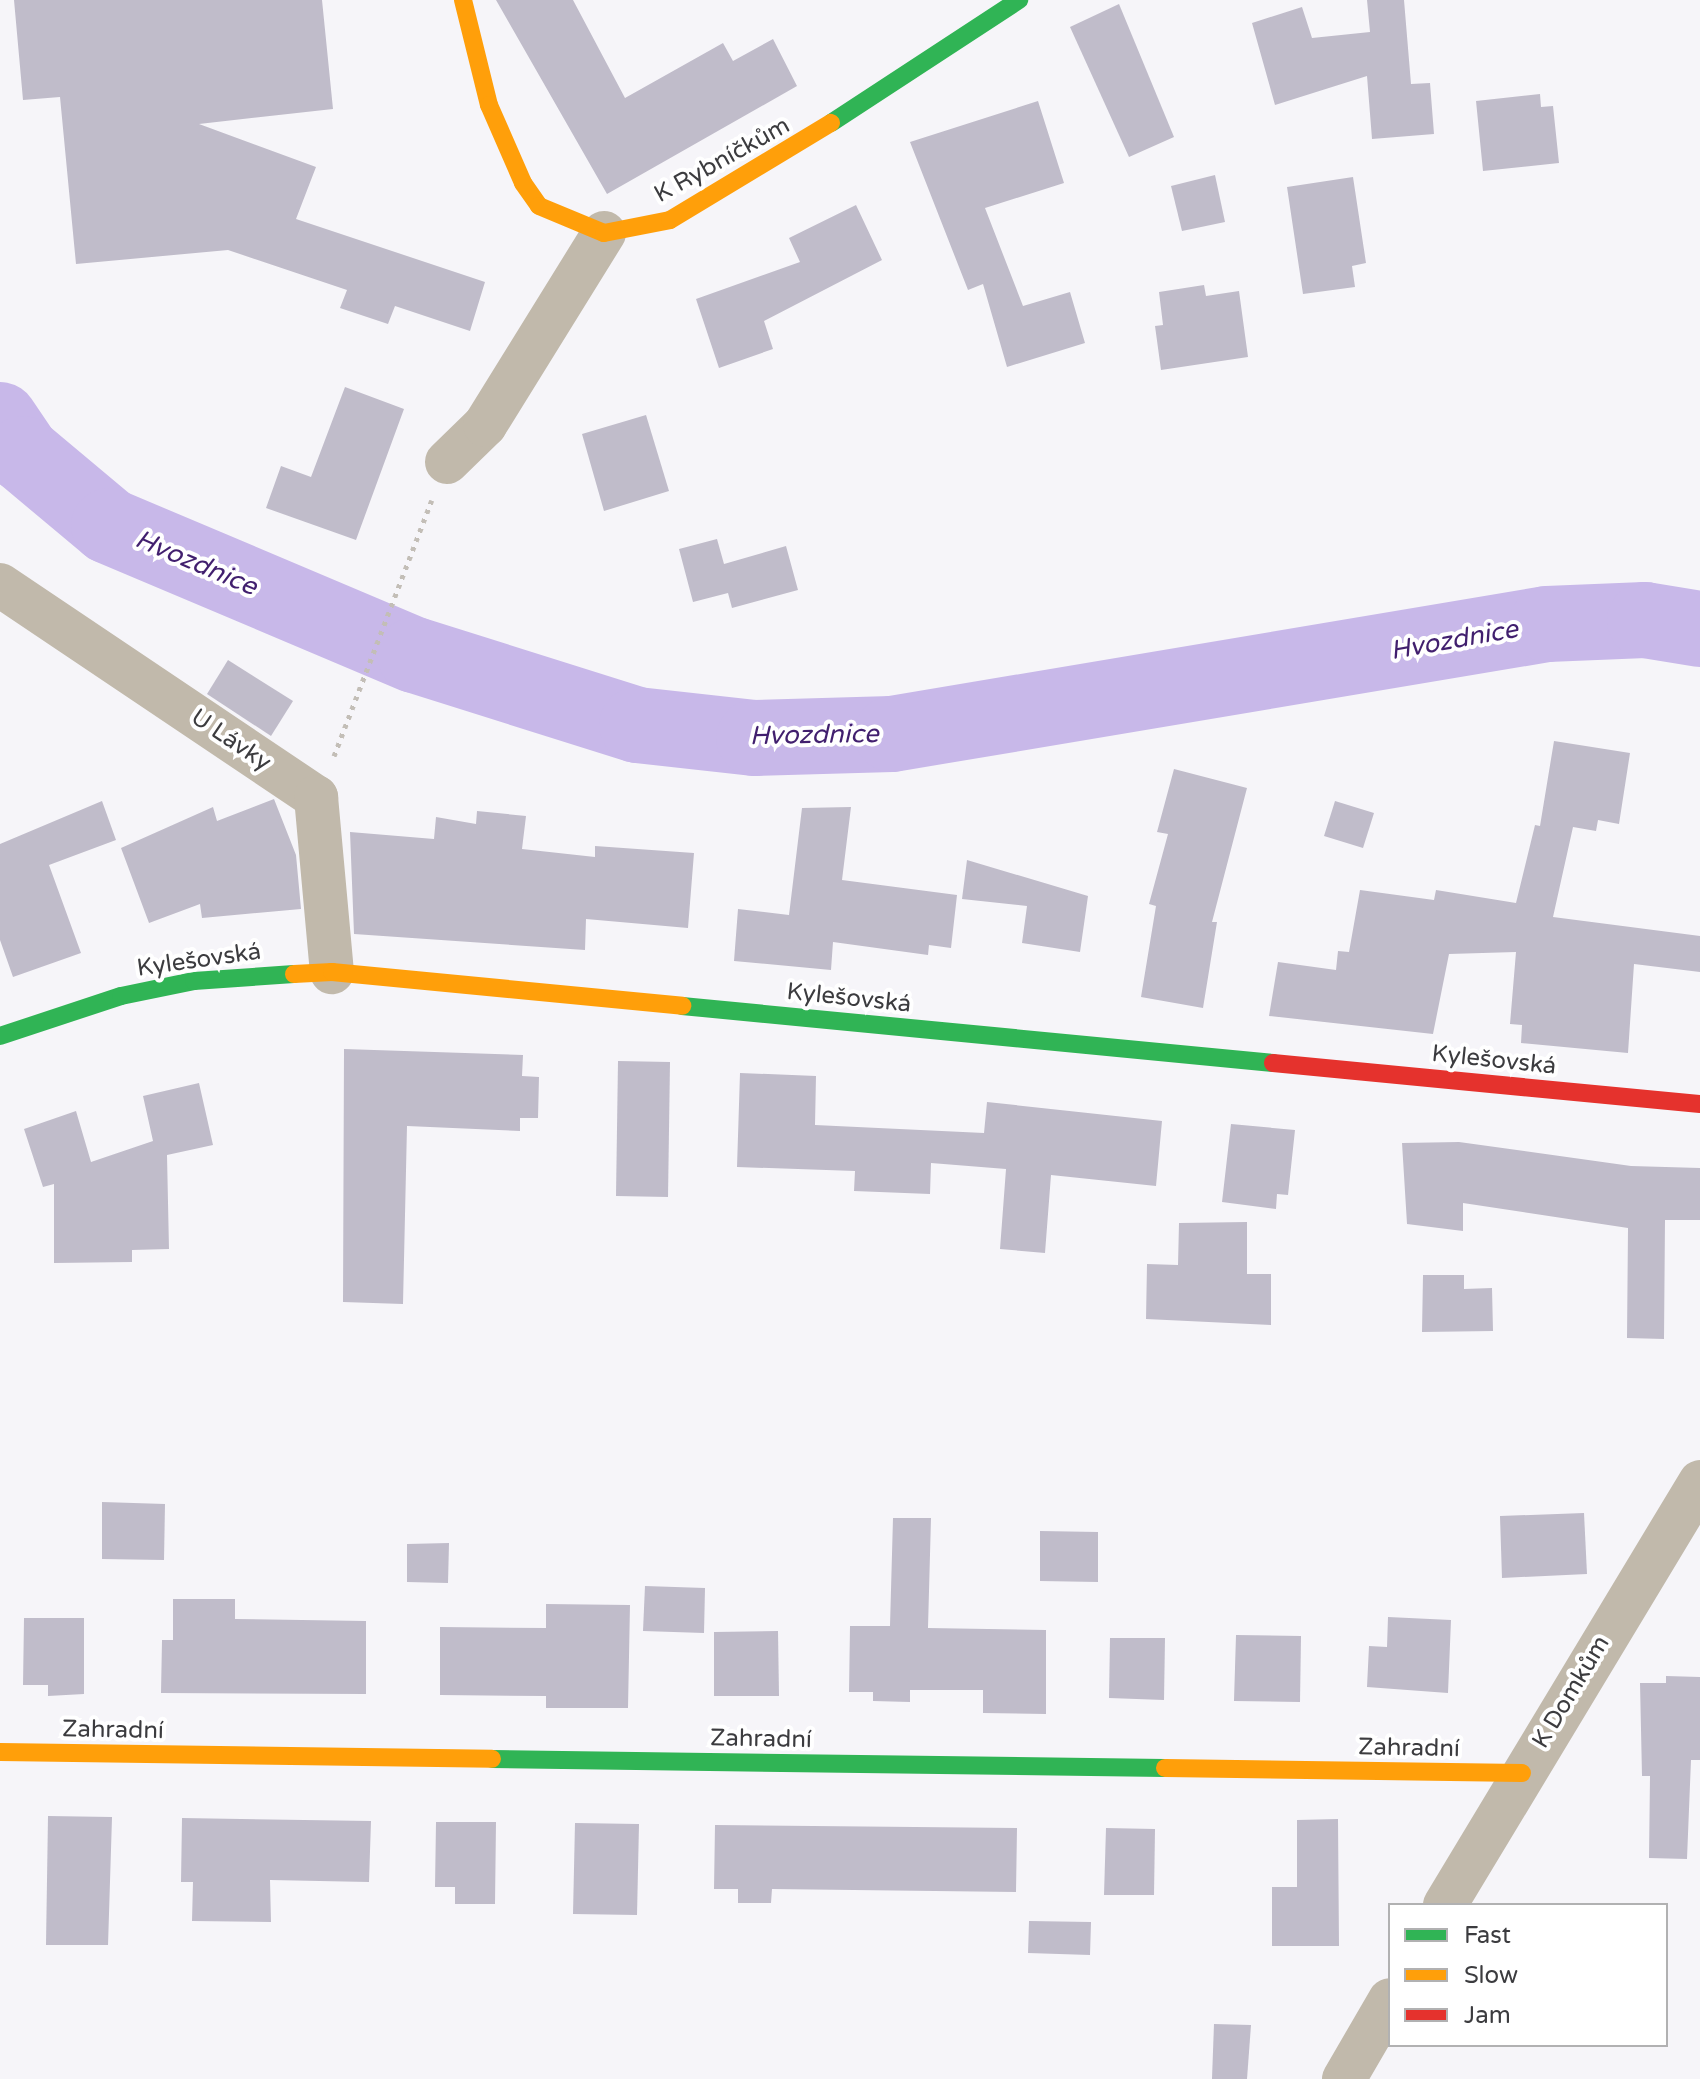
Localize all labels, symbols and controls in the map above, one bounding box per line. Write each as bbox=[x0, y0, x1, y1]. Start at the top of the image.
street label: K Rybníčkům bbox=[649, 111, 795, 209]
water label: Hvozdnice bbox=[131, 523, 261, 603]
water label: Hvozdnice bbox=[1388, 613, 1520, 667]
street label: U Lávky bbox=[186, 703, 276, 777]
water label: Hvozdnice bbox=[749, 718, 879, 752]
street label: Kylešovská bbox=[135, 937, 263, 983]
street label: Kylešovská bbox=[785, 977, 913, 1019]
street label: Kylešovská bbox=[1430, 1039, 1558, 1081]
street label: K Domkům bbox=[1526, 1630, 1616, 1754]
street label: Zahradní bbox=[62, 1715, 164, 1745]
street label: Zahradní bbox=[710, 1724, 812, 1754]
street label: Zahradní bbox=[1358, 1733, 1460, 1763]
legend bbox=[1388, 1903, 1668, 2047]
text: Fast bbox=[1464, 1921, 1511, 1950]
text: Slow bbox=[1464, 1961, 1518, 1990]
text: Jam bbox=[1464, 2001, 1511, 2030]

